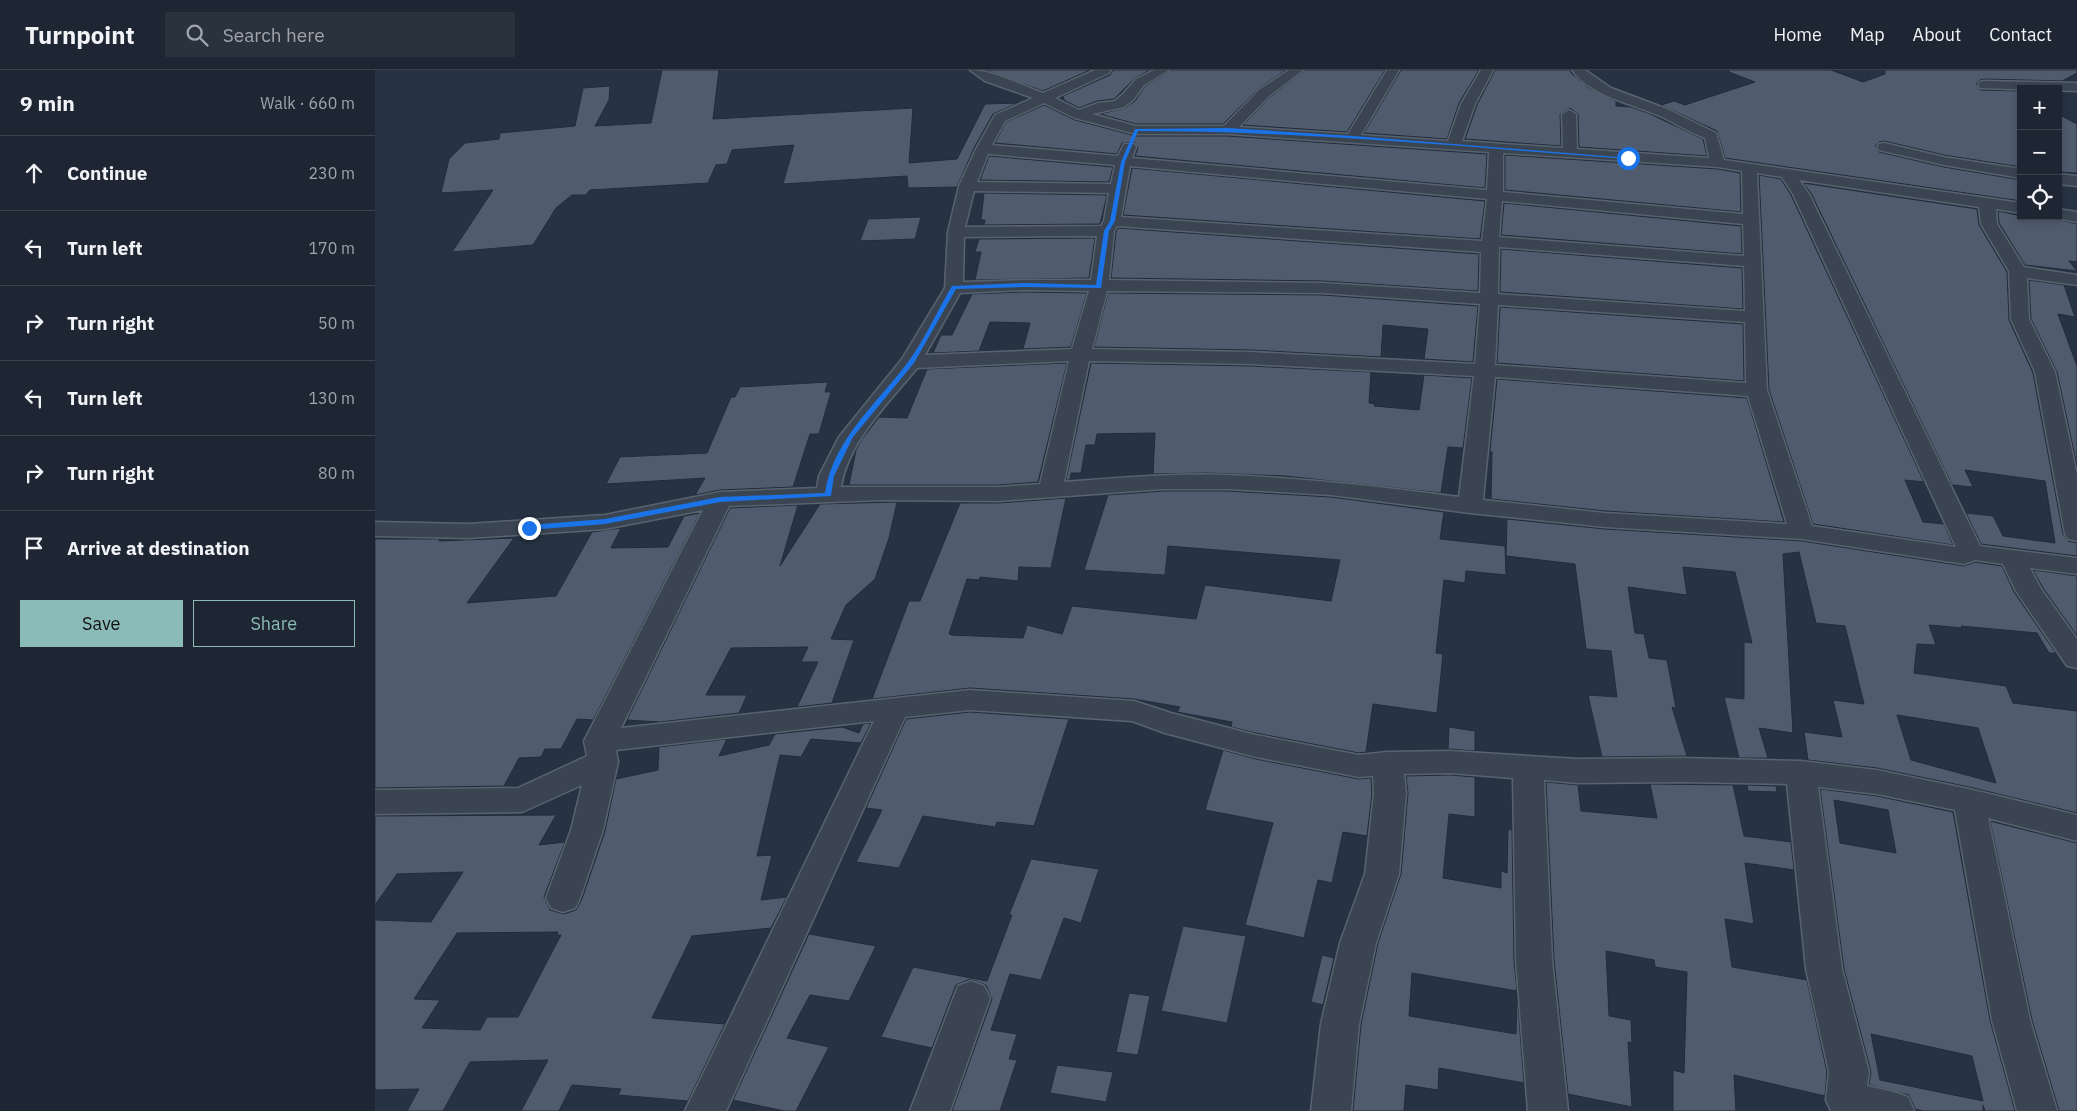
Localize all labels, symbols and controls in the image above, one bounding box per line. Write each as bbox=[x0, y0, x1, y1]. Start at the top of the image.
search box bbox=[165, 12, 515, 57]
text: Turnpoint bbox=[25, 19, 135, 51]
icon: search bbox=[183, 21, 211, 49]
text: Search here bbox=[223, 23, 325, 47]
text: Home bbox=[1774, 23, 1822, 46]
text: Map bbox=[1850, 23, 1885, 46]
text: About bbox=[1913, 23, 1961, 46]
text: Contact bbox=[1989, 23, 2052, 46]
map controls bbox=[2017, 85, 2062, 220]
button: + bbox=[2017, 85, 2062, 130]
text: 9 min bbox=[20, 89, 75, 117]
text: Walk · 660 m bbox=[260, 93, 355, 113]
button: − bbox=[2017, 130, 2062, 175]
route start bbox=[1617, 147, 1640, 170]
icon: ahead bbox=[20, 159, 48, 187]
text: Continue bbox=[67, 161, 147, 185]
text: 230 m bbox=[308, 163, 355, 183]
button: locate bbox=[2017, 175, 2062, 220]
icon: left bbox=[20, 234, 48, 262]
text: Turn left bbox=[67, 236, 143, 260]
text: 170 m bbox=[308, 238, 355, 258]
icon: right bbox=[20, 309, 48, 337]
text: Turn right bbox=[67, 311, 154, 335]
text: 50 m bbox=[318, 313, 355, 333]
icon: left bbox=[20, 384, 48, 412]
text: Turn left bbox=[67, 386, 143, 410]
text: 130 m bbox=[308, 388, 355, 408]
icon: right bbox=[20, 459, 48, 487]
text: Turn right bbox=[67, 461, 154, 485]
text: 80 m bbox=[318, 463, 355, 483]
route end bbox=[518, 517, 541, 540]
icon: arrive bbox=[20, 534, 48, 562]
text: Arrive at destination bbox=[67, 536, 250, 560]
button: Save bbox=[20, 600, 183, 647]
button: Share bbox=[193, 600, 355, 647]

